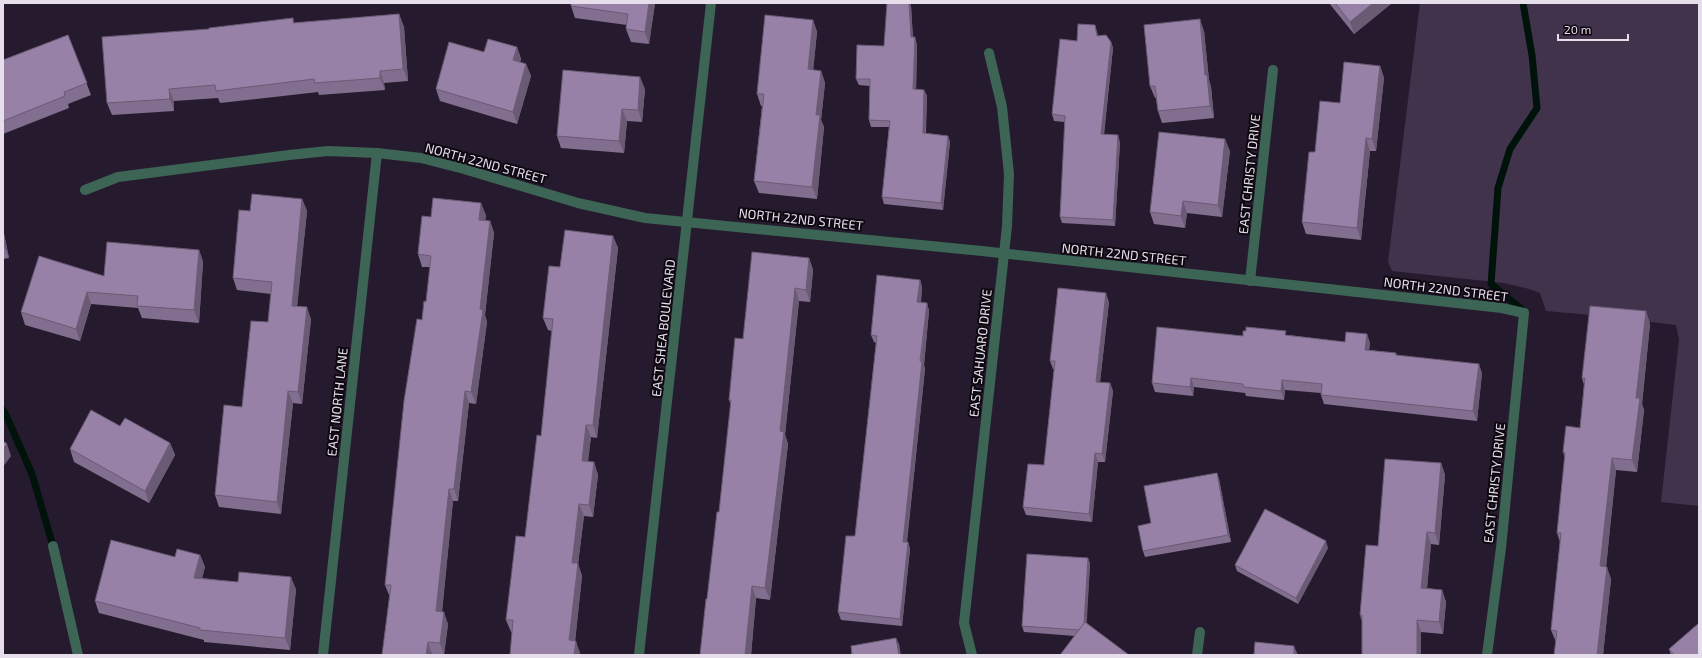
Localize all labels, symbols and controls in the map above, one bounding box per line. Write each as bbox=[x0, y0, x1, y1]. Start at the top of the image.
scale bar bbox=[1558, 16, 1628, 42]
text: 20 m bbox=[1564, 22, 1591, 36]
street label: EAST CHRISTY DRIVE bbox=[1235, 113, 1263, 235]
street label: NORTH 22ND STREET bbox=[423, 139, 549, 187]
street label: NORTH 22ND STREET bbox=[738, 205, 865, 234]
street label: NORTH 22ND STREET bbox=[1061, 240, 1188, 269]
street label: EAST SHEA BOULEVARD bbox=[648, 258, 678, 398]
street label: NORTH 22ND STREET bbox=[1383, 273, 1510, 305]
street label: EAST SAHUARO DRIVE bbox=[965, 288, 995, 418]
street label: EAST NORTH LANE bbox=[323, 347, 351, 457]
street label: EAST CHRISTY DRIVE bbox=[1480, 422, 1508, 544]

